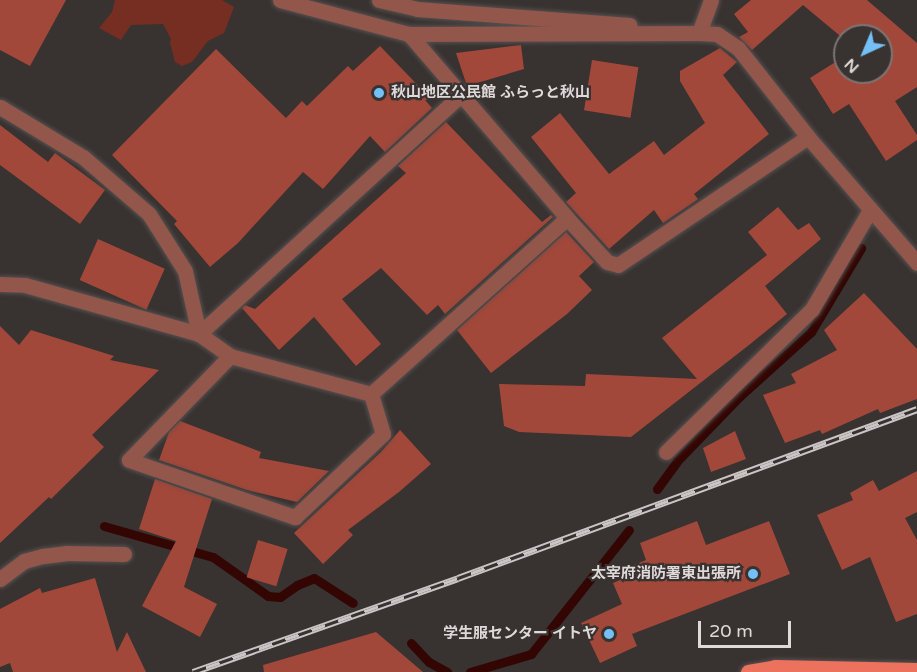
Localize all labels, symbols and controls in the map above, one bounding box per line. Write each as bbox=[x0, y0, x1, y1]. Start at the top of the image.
north arrow bbox=[833, 24, 893, 84]
text: N bbox=[840, 54, 863, 77]
place label: 秋山地区公民館 ふらっと秋山 bbox=[391, 84, 590, 102]
marker: 秋山地区公民館 ふらっと秋山 bbox=[372, 86, 386, 100]
place label: 太宰府消防署東出張所 bbox=[591, 565, 741, 583]
marker: 太宰府消防署東出張所 bbox=[746, 567, 760, 581]
scale bar bbox=[701, 609, 794, 647]
text: 20 m bbox=[709, 620, 753, 642]
place label: 学生服センター イトヤ bbox=[443, 625, 597, 643]
marker: 学生服センター イトヤ bbox=[602, 627, 616, 641]

